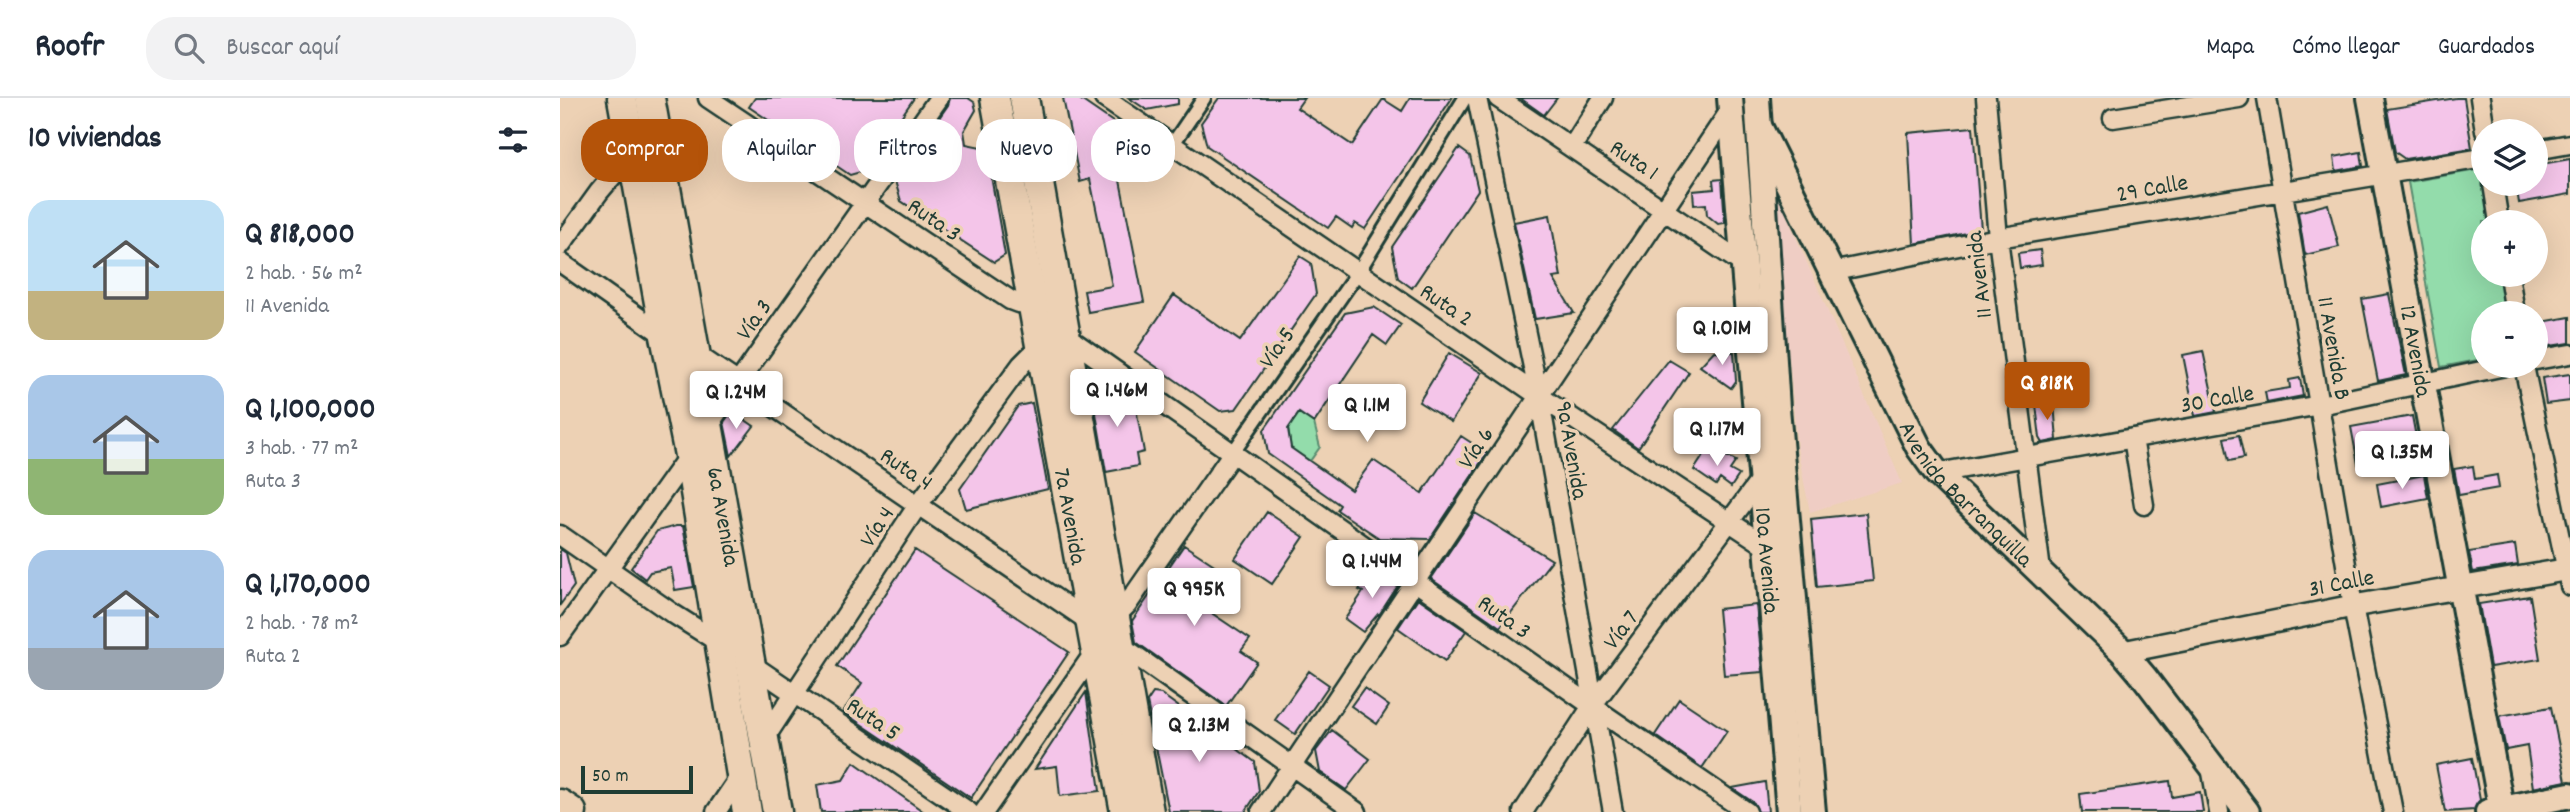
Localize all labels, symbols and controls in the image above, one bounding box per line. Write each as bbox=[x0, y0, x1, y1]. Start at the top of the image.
search box bbox=[146, 17, 636, 80]
text: Roofr bbox=[35, 25, 104, 72]
icon: search bbox=[170, 29, 208, 67]
text: Buscar aquí bbox=[226, 30, 339, 67]
text: Mapa bbox=[2206, 31, 2254, 65]
text: Cómo llegar bbox=[2292, 31, 2400, 65]
text: Guardados bbox=[2438, 31, 2535, 65]
text: 10 viviendas bbox=[28, 119, 162, 162]
chip: Comprar bbox=[581, 119, 708, 182]
chip: Alquilar bbox=[722, 119, 840, 182]
chip: Filtros bbox=[854, 119, 962, 182]
chip: Nuevo bbox=[976, 119, 1077, 182]
chip: Piso bbox=[1091, 119, 1175, 182]
map controls bbox=[2471, 119, 2548, 378]
button: layers bbox=[2471, 119, 2548, 196]
icon: filters bbox=[494, 121, 532, 159]
street label: Ruta 1 bbox=[1602, 133, 1665, 190]
street label: 29 Calle bbox=[2114, 167, 2191, 213]
street label: Ruta 3 bbox=[900, 191, 967, 252]
button: + bbox=[2471, 210, 2548, 287]
text: Q 818,000 bbox=[245, 215, 355, 258]
icon: home bbox=[84, 228, 168, 312]
street label: 11 Avenida bbox=[1959, 228, 2003, 320]
text: 2 hab. · 56 m² bbox=[245, 258, 363, 291]
street label: Ruta 2 bbox=[1412, 276, 1479, 337]
text: 11 Avenida bbox=[245, 291, 329, 324]
street label: Vía 3 bbox=[729, 293, 782, 348]
street label: 11 Avenida B bbox=[2306, 294, 2358, 403]
button: − bbox=[2471, 301, 2548, 378]
street label: 12 Avenida bbox=[2389, 302, 2439, 401]
pin: Q 1.01M bbox=[1657, 308, 1787, 367]
text: Q 1.01M bbox=[1693, 313, 1751, 346]
street label: Vía 5 bbox=[1252, 321, 1305, 376]
pin: Q 818K bbox=[1990, 362, 2104, 422]
text: Q 818K bbox=[2021, 368, 2073, 401]
pin: Q 1.46M bbox=[1052, 370, 1182, 429]
pin: Q 1.24M bbox=[671, 372, 801, 431]
text: Q 1.46M bbox=[1086, 375, 1148, 408]
text: Q 1.24M bbox=[706, 377, 766, 410]
street label: 30 Calle bbox=[2178, 378, 2257, 424]
pin: Q 1.1M bbox=[1310, 384, 1424, 444]
text: Q 1,100,000 bbox=[245, 390, 376, 433]
text: Q 1.1M bbox=[1344, 390, 1390, 423]
street label: 9a Avenida bbox=[1545, 399, 1596, 503]
icon: home bbox=[84, 403, 168, 487]
pin: Q 1.17M bbox=[1652, 408, 1782, 468]
text: Q 1.17M bbox=[1690, 414, 1744, 447]
street label: Avenida Barranquilla bbox=[1888, 416, 2040, 577]
street label: Vía 6 bbox=[1451, 421, 1504, 477]
pin: Q 1.35M bbox=[2337, 432, 2467, 491]
text: 3 hab. · 77 m² bbox=[245, 433, 358, 466]
text: Q 1.35M bbox=[2371, 437, 2433, 470]
street label: Ruta 4 bbox=[872, 440, 939, 501]
street label: 6a Avenida bbox=[696, 465, 747, 570]
text: Ruta 3 bbox=[245, 466, 301, 499]
street label: 7a Avenida bbox=[1043, 466, 1094, 568]
street label: Vía 4 bbox=[853, 500, 904, 555]
street label: 10a Avenida bbox=[1744, 506, 1787, 616]
pin: Q 1.44M bbox=[1307, 540, 1437, 600]
text: Q 1.44M bbox=[1342, 546, 1402, 579]
street label: 31 Calle bbox=[2306, 562, 2377, 608]
text: Q 1,170,000 bbox=[245, 565, 371, 608]
pin: Q 995K bbox=[1137, 568, 1251, 628]
text: Q 995K bbox=[1163, 574, 1225, 607]
icon: home bbox=[84, 578, 168, 662]
street label: Ruta 3 bbox=[1470, 588, 1537, 649]
street label: Vía 7 bbox=[1596, 604, 1649, 658]
text: 2 hab. · 78 m² bbox=[245, 608, 359, 641]
text: Ruta 2 bbox=[245, 641, 301, 674]
street label: Ruta 5 bbox=[838, 690, 906, 751]
pin: Q 2.13M bbox=[1134, 704, 1264, 764]
text: Q 2.13M bbox=[1168, 710, 1230, 743]
scale bar bbox=[581, 763, 693, 795]
text: 50 m bbox=[592, 764, 629, 791]

